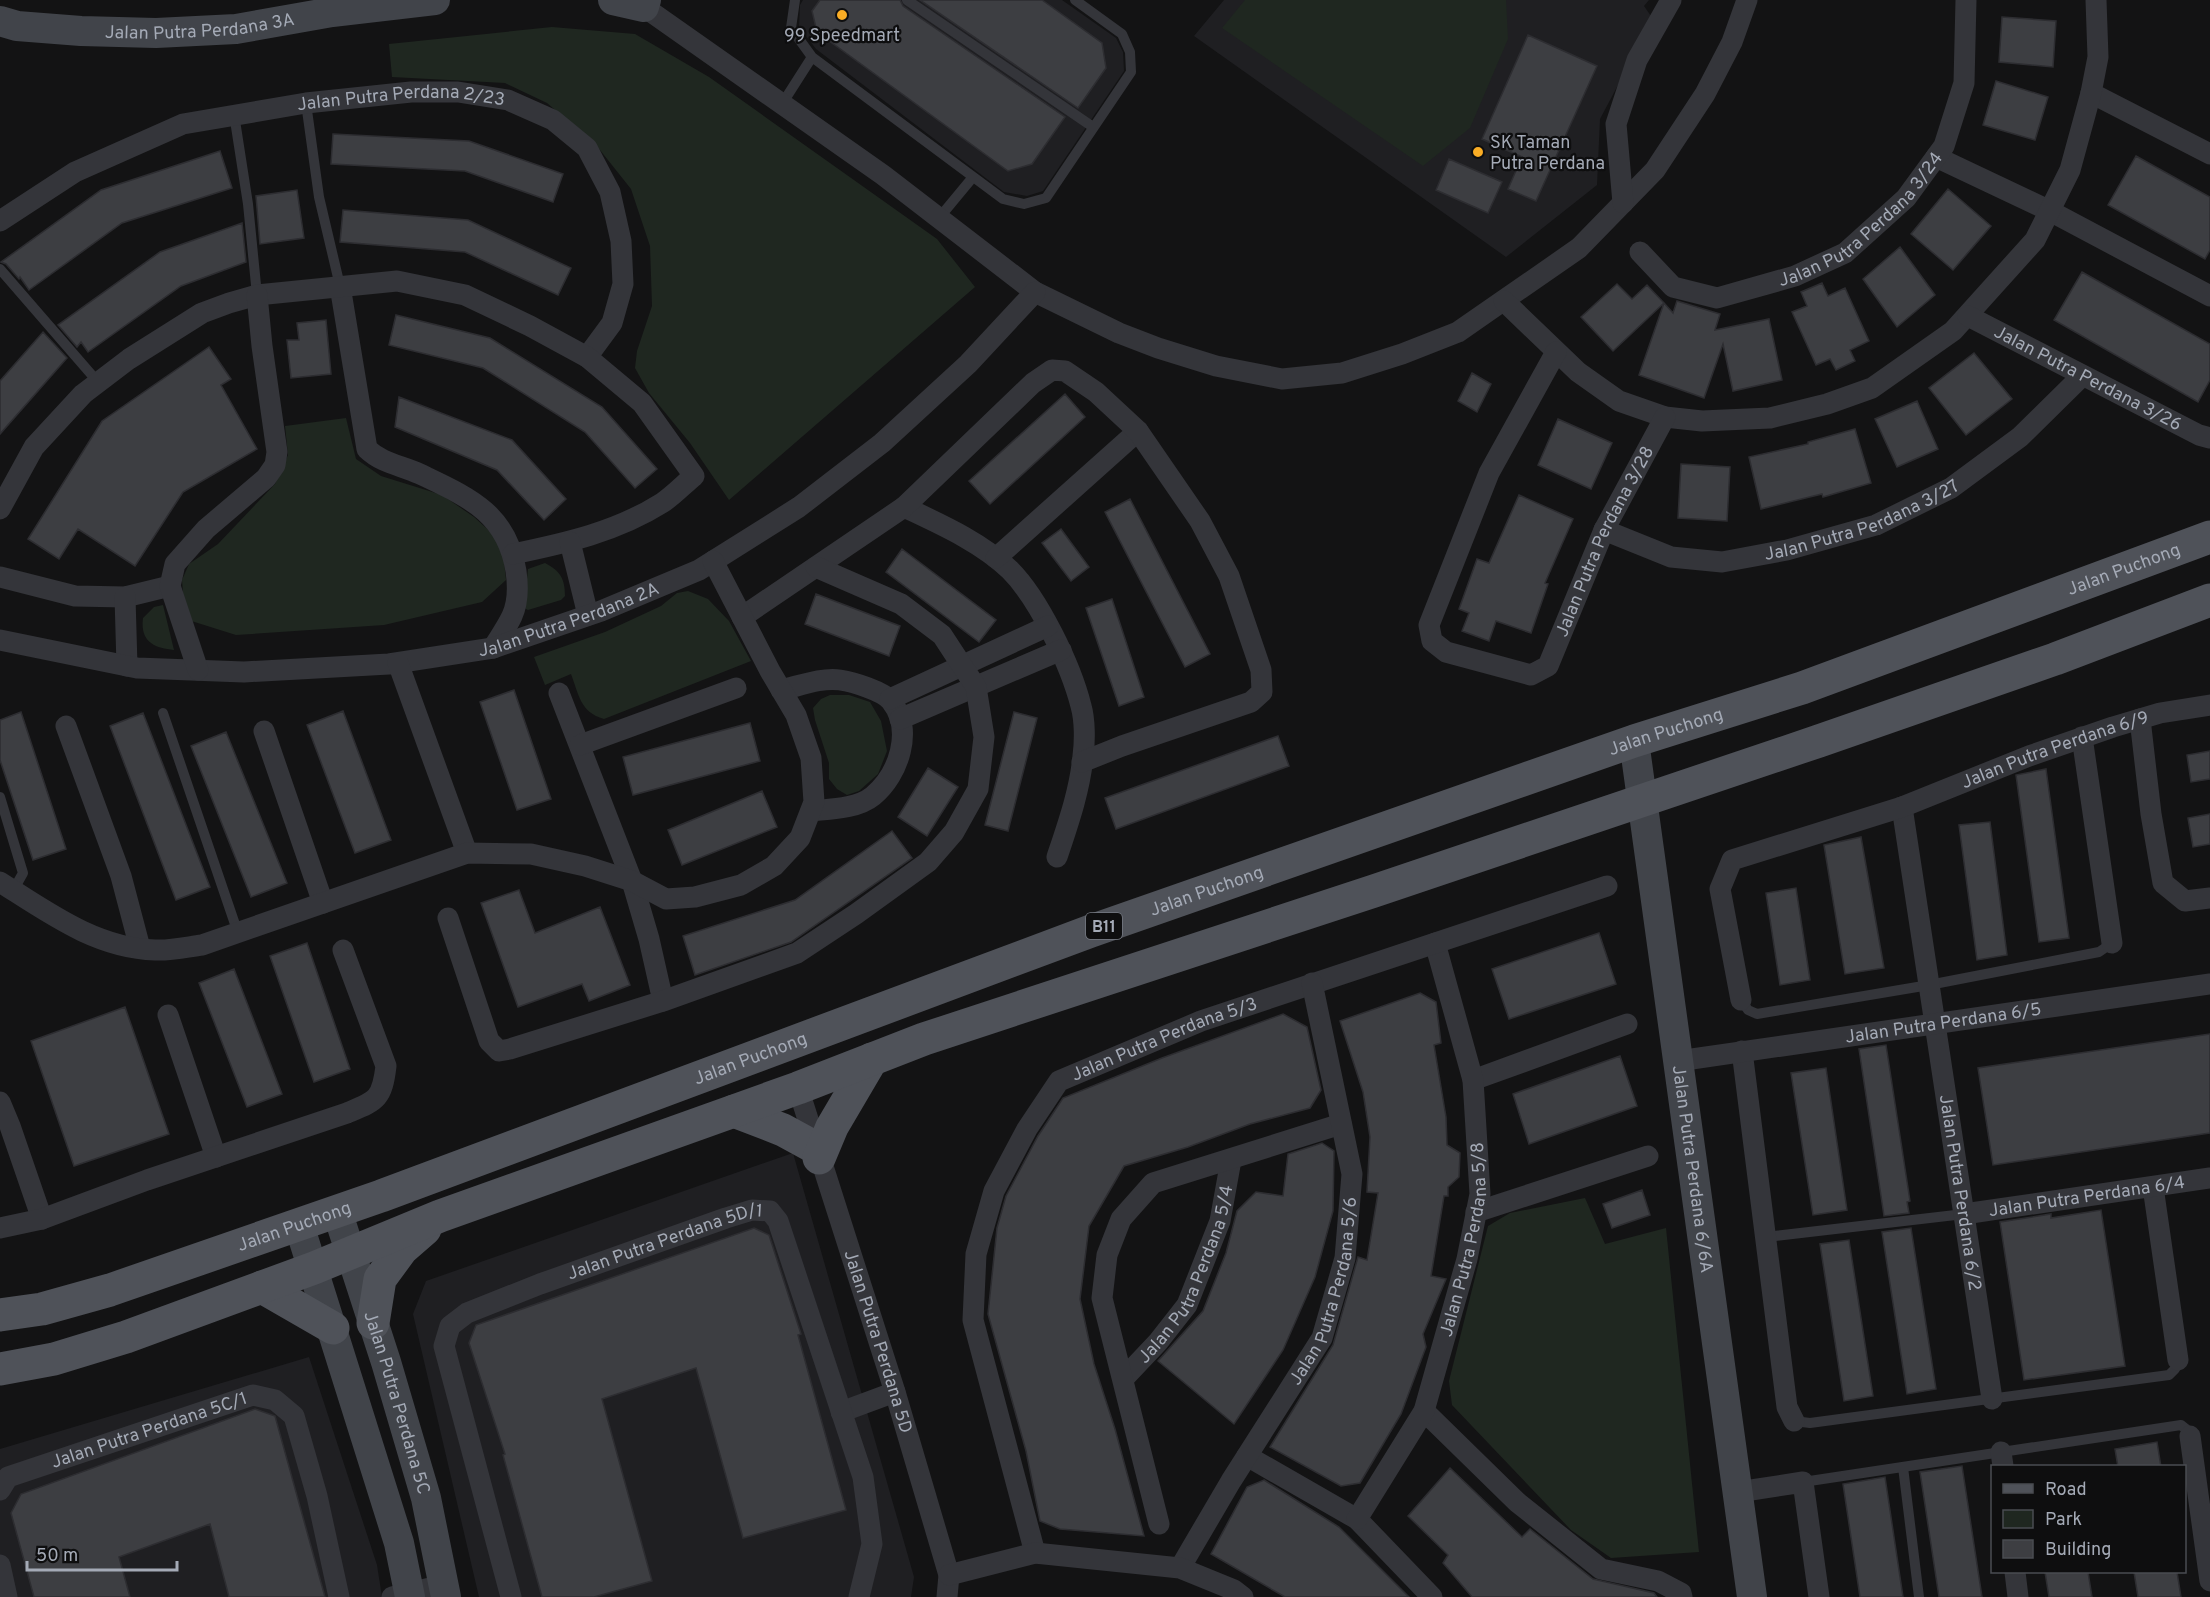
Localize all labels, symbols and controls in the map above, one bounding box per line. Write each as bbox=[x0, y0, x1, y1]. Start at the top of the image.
marker: 99 Speedmart bbox=[835, 8, 849, 22]
street label: Jalan Putra Perdana 3A bbox=[105, 9, 296, 46]
place label: 99 Speedmart bbox=[784, 25, 900, 48]
street label: Jalan Putra Perdana 2/23 bbox=[295, 82, 506, 117]
place label: SK Taman Putra Perdana bbox=[1490, 132, 1605, 176]
marker: SK Taman Putra Perdana bbox=[1471, 145, 1485, 159]
street label: Jalan Putra Perdana 3/24 bbox=[1776, 148, 1949, 293]
street label: Jalan Putra Perdana 3/26 bbox=[1989, 321, 2185, 437]
street label: Jalan Putra Perdana 3/28 bbox=[1551, 442, 1660, 641]
street label: Jalan Putra Perdana 3/27 bbox=[1763, 475, 1965, 567]
street label: Jalan Puchong bbox=[2064, 539, 2184, 602]
street label: Jalan Putra Perdana 2A bbox=[477, 578, 663, 663]
street label: Jalan Puchong bbox=[1606, 704, 1726, 762]
street label: Jalan Putra Perdana 6/9 bbox=[1958, 707, 2152, 795]
street label: Jalan Puchong bbox=[1147, 861, 1267, 923]
road number: B11 bbox=[1086, 913, 1122, 939]
street label: Jalan Putra Perdana 5/3 bbox=[1068, 993, 1260, 1087]
street label: Jalan Putra Perdana 6/5 bbox=[1844, 999, 2043, 1050]
street label: Jalan Puchong bbox=[691, 1028, 811, 1091]
street label: Jalan Putra Perdana 6/6A bbox=[1666, 1064, 1717, 1275]
street label: Jalan Putra Perdana 6/2 bbox=[1933, 1093, 1985, 1292]
street label: Jalan Putra Perdana 5/8 bbox=[1436, 1141, 1493, 1340]
street label: Jalan Putra Perdana 6/4 bbox=[1987, 1172, 2187, 1223]
street label: Jalan Putra Perdana 5/4 bbox=[1134, 1183, 1239, 1369]
street label: Jalan Putra Perdana 5/6 bbox=[1285, 1196, 1363, 1390]
street label: Jalan Puchong bbox=[235, 1197, 355, 1258]
street label: Jalan Putra Perdana 5D/1 bbox=[564, 1199, 763, 1286]
street label: Jalan Putra Perdana 5D bbox=[837, 1247, 917, 1436]
street label: Jalan Putra Perdana 5C bbox=[357, 1309, 434, 1497]
street label: Jalan Putra Perdana 5C/1 bbox=[48, 1388, 251, 1475]
legend bbox=[1991, 1465, 2186, 1573]
text: Road bbox=[2045, 1479, 2087, 1502]
text: Park bbox=[2045, 1509, 2082, 1532]
scale bar bbox=[27, 1534, 177, 1572]
text: Building bbox=[2045, 1539, 2111, 1562]
text: 50 m bbox=[36, 1545, 78, 1568]

